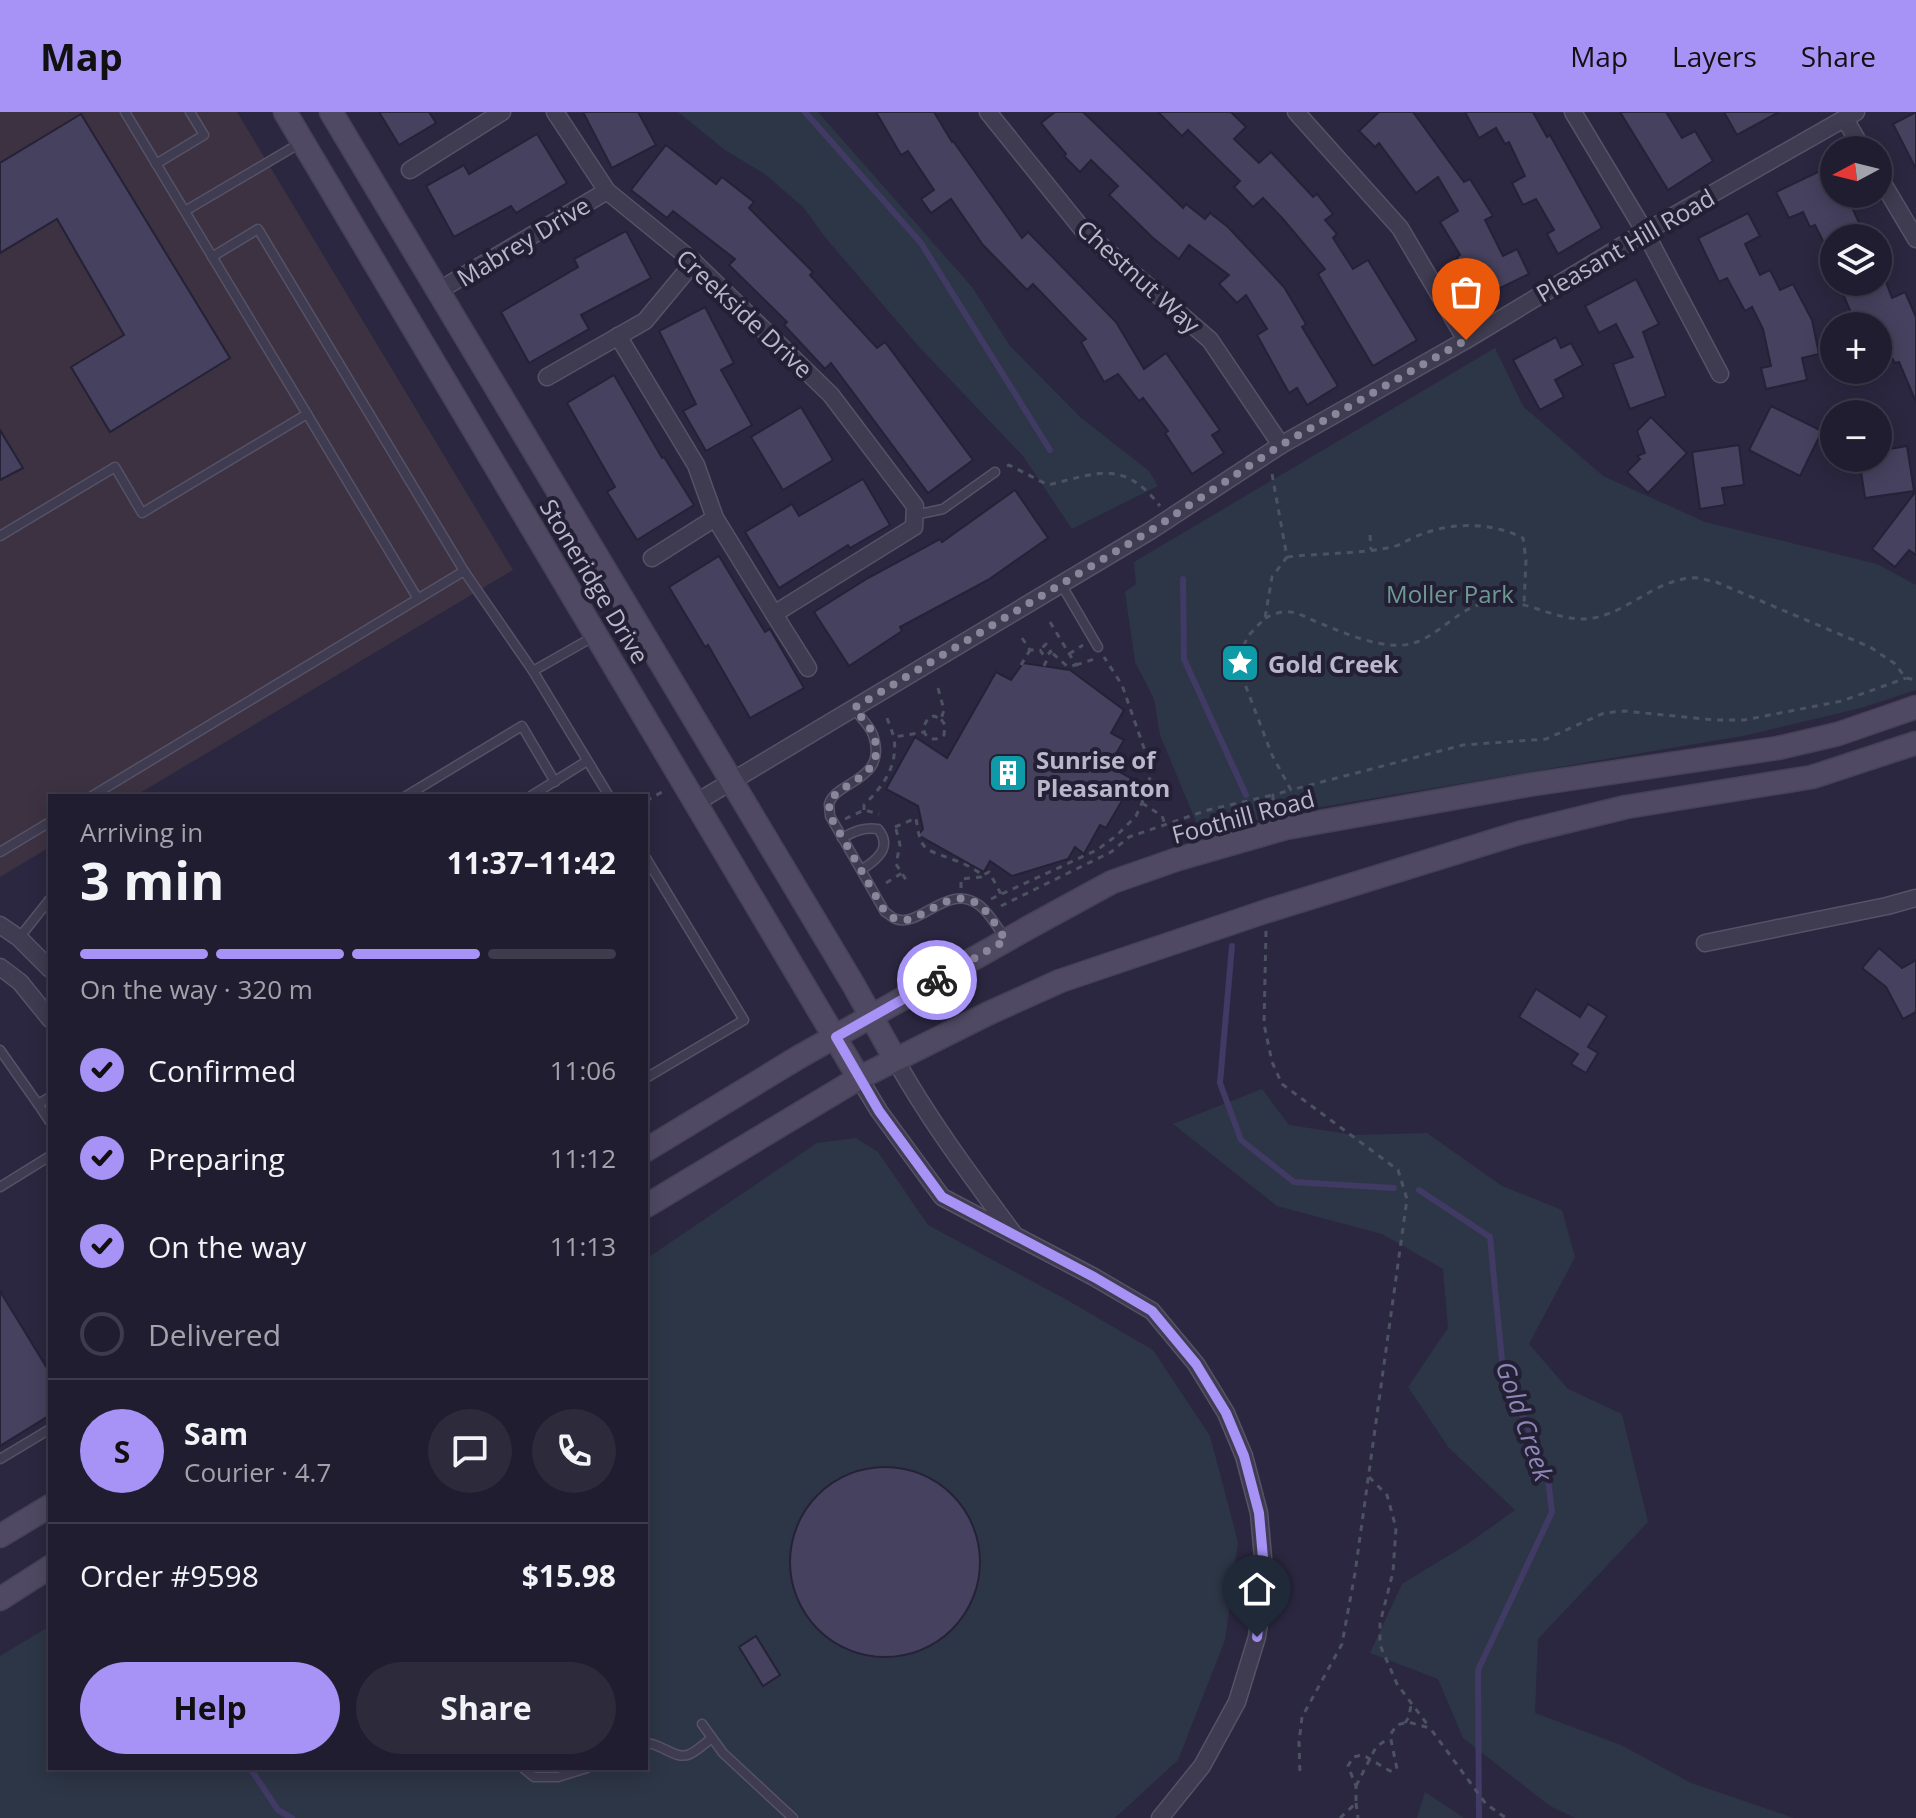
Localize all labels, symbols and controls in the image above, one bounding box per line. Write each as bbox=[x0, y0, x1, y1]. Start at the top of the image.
text: Map bbox=[40, 30, 123, 82]
text: Map bbox=[1570, 37, 1628, 75]
text: Layers bbox=[1672, 37, 1757, 75]
text: Share bbox=[1801, 37, 1876, 75]
north arrow bbox=[1820, 136, 1892, 208]
map controls bbox=[1820, 136, 1892, 472]
street label: Pleasant Hill Road bbox=[1530, 180, 1720, 310]
street label: Mabrey Drive bbox=[450, 188, 596, 294]
street label: Chestnut Way bbox=[1070, 212, 1208, 341]
button: layers bbox=[1820, 224, 1892, 296]
street label: Creekside Drive bbox=[670, 241, 820, 385]
pin bbox=[1432, 258, 1500, 340]
icon: bag bbox=[1444, 270, 1488, 314]
button: + bbox=[1820, 312, 1892, 384]
button: − bbox=[1820, 400, 1892, 472]
street label: Stoneridge Drive bbox=[533, 493, 657, 669]
park label: Moller Park bbox=[1386, 577, 1514, 610]
place icon: Gold Creek bbox=[1219, 642, 1261, 684]
place label: Gold Creek bbox=[1268, 647, 1399, 680]
place label: Sunrise of Pleasanton bbox=[1036, 743, 1170, 804]
building icon: Sunrise of Pleasanton bbox=[987, 752, 1029, 794]
street label: Foothill Road bbox=[1168, 781, 1318, 851]
text: Arriving in bbox=[80, 814, 203, 850]
text: 11:37–11:42 bbox=[447, 842, 616, 883]
text: 3 min bbox=[80, 844, 224, 915]
courier bbox=[897, 940, 977, 1020]
icon: bike bbox=[915, 958, 959, 1002]
text: On the way · 320 m bbox=[80, 971, 313, 1007]
icon: check bbox=[80, 1048, 124, 1092]
text: Confirmed bbox=[148, 1050, 296, 1091]
text: 11:06 bbox=[550, 1052, 616, 1088]
icon: check bbox=[80, 1136, 124, 1180]
text: Preparing bbox=[148, 1138, 285, 1179]
text: 11:12 bbox=[550, 1140, 616, 1176]
icon: check bbox=[80, 1224, 124, 1268]
text: On the way bbox=[148, 1226, 306, 1267]
text: 11:13 bbox=[550, 1228, 616, 1264]
text: Delivered bbox=[148, 1314, 281, 1355]
water label: Gold Creek bbox=[1488, 1356, 1563, 1487]
button: chat bbox=[428, 1409, 512, 1493]
button: phone bbox=[532, 1409, 616, 1493]
text: Sam bbox=[184, 1413, 248, 1454]
text: S bbox=[114, 1431, 130, 1472]
text: Courier · 4.7 bbox=[184, 1454, 331, 1490]
text: Order #9598 bbox=[80, 1555, 259, 1596]
text: $15.98 bbox=[522, 1555, 616, 1596]
pin bbox=[1223, 1555, 1291, 1637]
icon: home bbox=[1235, 1567, 1279, 1611]
button: Help bbox=[80, 1662, 340, 1754]
button: Share bbox=[356, 1662, 616, 1754]

